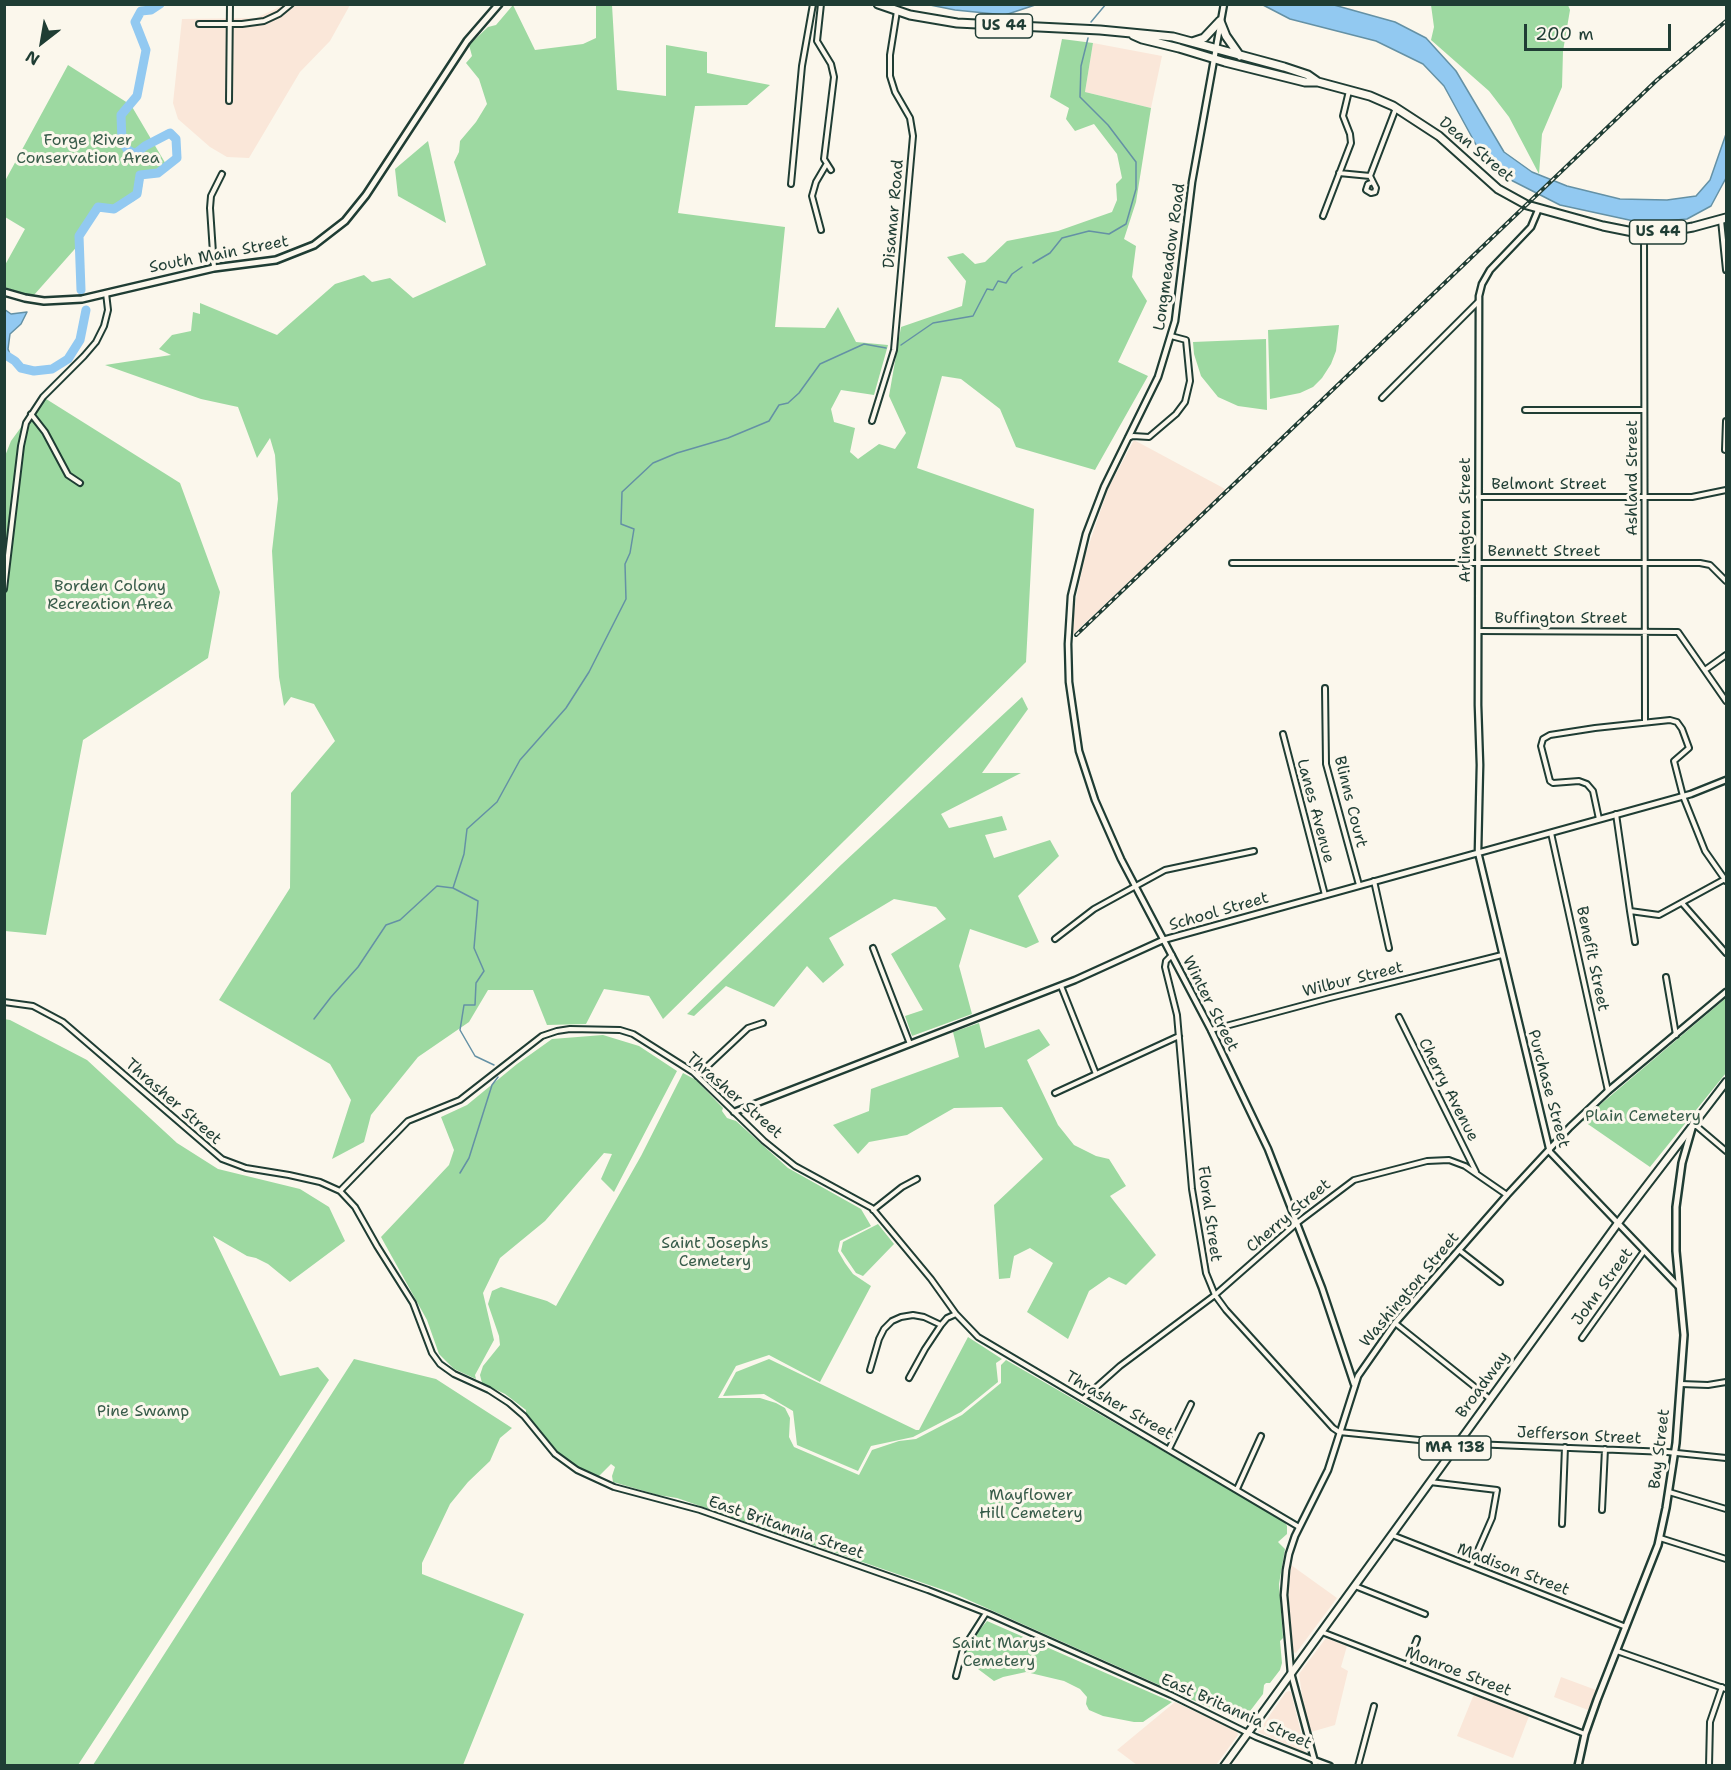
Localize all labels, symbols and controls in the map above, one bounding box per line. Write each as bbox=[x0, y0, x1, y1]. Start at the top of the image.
north arrow bbox=[12, 12, 72, 72]
scale bar bbox=[1527, 12, 1674, 50]
road number: US 44 bbox=[976, 14, 1032, 38]
text: 200 m bbox=[1535, 22, 1594, 46]
text: N bbox=[22, 46, 43, 70]
street label: Dean Street bbox=[1435, 113, 1517, 187]
park label: Forge River Conservation Area bbox=[16, 131, 160, 169]
street label: Disamar Road bbox=[880, 159, 908, 269]
street label: Longmeadow Road bbox=[1150, 182, 1190, 332]
road number: US 44 bbox=[1630, 220, 1686, 244]
street label: South Main Street bbox=[148, 232, 290, 278]
street label: Ashland Street bbox=[1623, 420, 1643, 536]
street label: Arlington Street bbox=[1456, 457, 1476, 583]
street label: Belmont Street bbox=[1491, 475, 1607, 495]
street label: Bennett Street bbox=[1488, 542, 1600, 562]
park label: Borden Colony Recreation Area bbox=[47, 577, 173, 615]
street label: Buffington Street bbox=[1494, 609, 1628, 629]
street label: Blinns Court bbox=[1329, 754, 1371, 850]
street label: Lanes Avenue bbox=[1292, 757, 1338, 865]
street label: School Street bbox=[1167, 889, 1271, 935]
street label: Benefit Street bbox=[1571, 905, 1613, 1013]
street label: Winter Street bbox=[1178, 953, 1242, 1055]
street label: Wilbur Street bbox=[1301, 958, 1405, 1002]
street label: Purchase Street bbox=[1523, 1028, 1573, 1150]
street label: Cherry Avenue bbox=[1414, 1035, 1482, 1145]
street label: Thrasher Street bbox=[682, 1049, 786, 1143]
street label: Thrasher Street bbox=[121, 1055, 225, 1149]
park label: Plain Cemetery bbox=[1585, 1107, 1701, 1127]
street label: Floral Street bbox=[1193, 1165, 1225, 1263]
street label: Cherry Street bbox=[1243, 1175, 1335, 1257]
street label: Washington Street bbox=[1356, 1229, 1464, 1351]
park label: Saint Josephs Cemetery bbox=[661, 1234, 769, 1272]
street label: John Street bbox=[1568, 1244, 1638, 1330]
street label: Broadway bbox=[1452, 1348, 1514, 1422]
street label: Thrasher Street bbox=[1062, 1367, 1176, 1445]
park label: Pine Swamp bbox=[97, 1402, 189, 1422]
street label: Bay Street bbox=[1646, 1408, 1674, 1490]
street label: Jefferson Street bbox=[1516, 1423, 1642, 1449]
road number: MA 138 bbox=[1419, 1436, 1491, 1460]
park label: Mayflower Hill Cemetery bbox=[979, 1486, 1083, 1524]
street label: East Britannia Street bbox=[706, 1492, 866, 1564]
street label: Madison Street bbox=[1454, 1540, 1572, 1600]
park label: Saint Marys Cemetery bbox=[952, 1634, 1046, 1672]
street label: Monroe Street bbox=[1402, 1643, 1514, 1701]
street label: East Britannia Street bbox=[1158, 1670, 1314, 1754]

